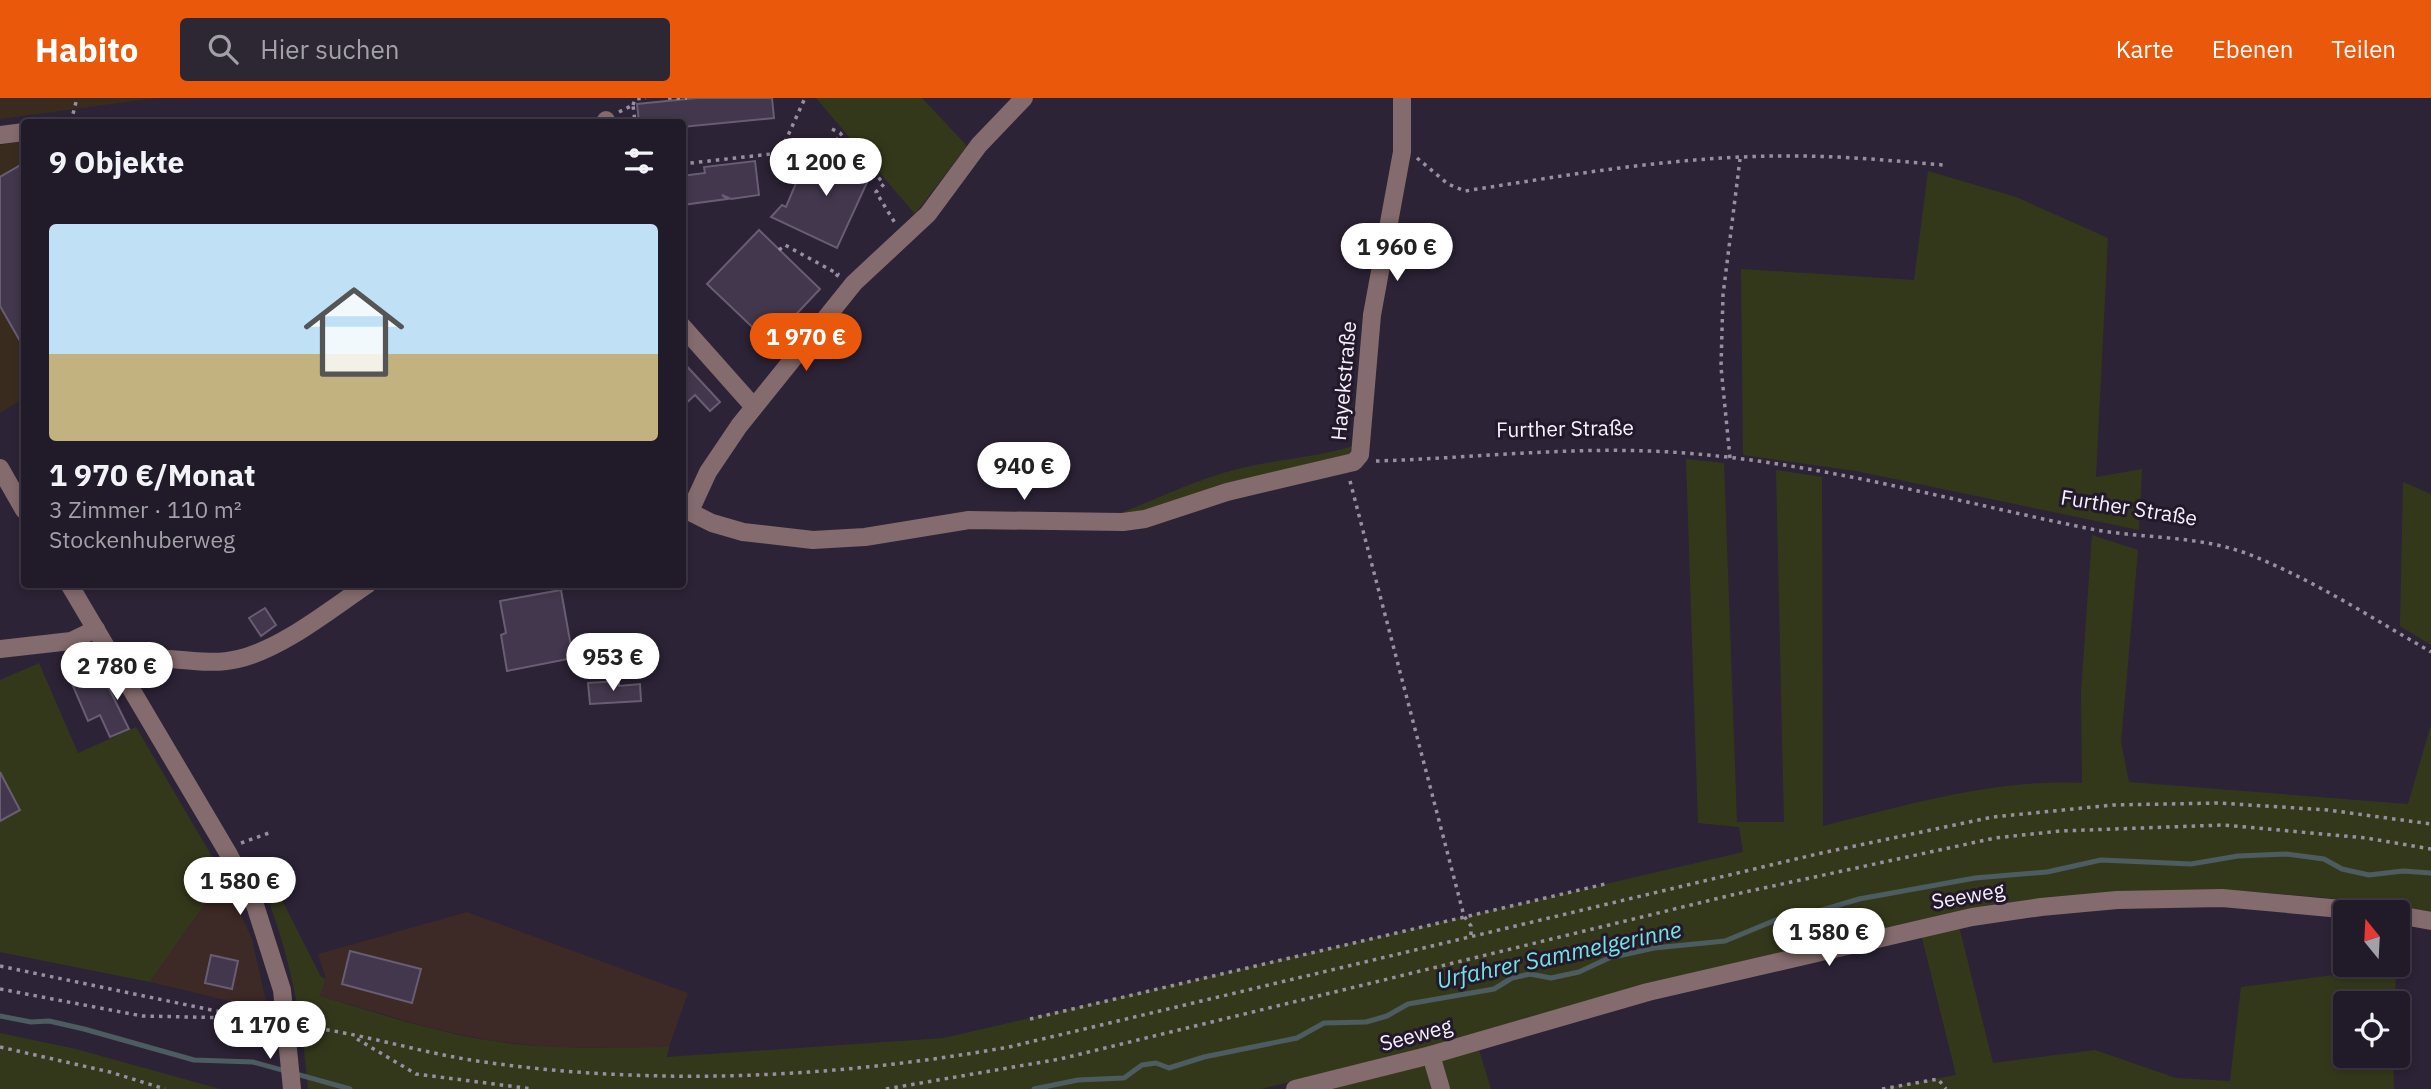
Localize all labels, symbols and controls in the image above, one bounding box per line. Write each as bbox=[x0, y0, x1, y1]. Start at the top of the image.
search box bbox=[180, 18, 670, 81]
text: Habito bbox=[35, 28, 138, 71]
icon: search bbox=[204, 30, 242, 68]
text: Hier suchen bbox=[260, 32, 399, 66]
text: Karte bbox=[2116, 33, 2174, 65]
text: Ebenen bbox=[2212, 33, 2293, 65]
text: Teilen bbox=[2331, 33, 2396, 65]
pin: 1 200 € bbox=[761, 139, 891, 198]
text: 9 Objekte bbox=[49, 142, 184, 181]
icon: filters bbox=[620, 142, 658, 180]
text: 1 200 € bbox=[786, 146, 866, 176]
pin: 1 960 € bbox=[1332, 223, 1462, 283]
text: 1 960 € bbox=[1357, 231, 1437, 261]
icon: home bbox=[291, 269, 417, 395]
pin: 1 970 € bbox=[741, 314, 871, 373]
street label: Hayekstraße bbox=[1324, 320, 1362, 442]
text: 1 970 € bbox=[766, 321, 846, 351]
street label: Further Straße bbox=[1496, 413, 1634, 443]
pin: 940 € bbox=[975, 442, 1073, 502]
text: 940 € bbox=[993, 450, 1055, 480]
text: 1 970 €/Monat bbox=[49, 455, 256, 494]
street label: Further Straße bbox=[2059, 482, 2199, 532]
text: 3 Zimmer · 110 m² bbox=[49, 494, 242, 524]
text: Stockenhuberweg bbox=[49, 524, 235, 554]
pin: 953 € bbox=[564, 634, 662, 693]
text: 953 € bbox=[582, 641, 644, 671]
pin: 2 780 € bbox=[52, 642, 182, 702]
text: 2 780 € bbox=[77, 650, 157, 680]
pin: 1 580 € bbox=[175, 858, 305, 917]
text: 1 580 € bbox=[200, 865, 280, 895]
street label: Seeweg bbox=[1929, 875, 2007, 915]
north arrow bbox=[2333, 900, 2410, 976]
map controls bbox=[2333, 900, 2410, 1068]
pin: 1 580 € bbox=[1764, 908, 1894, 968]
water label: Urfahrer Sammelgerinne bbox=[1433, 913, 1684, 995]
text: 1 580 € bbox=[1789, 916, 1869, 946]
button: locate bbox=[2333, 991, 2410, 1068]
pin: 1 170 € bbox=[205, 1002, 335, 1061]
text: 1 170 € bbox=[230, 1009, 310, 1039]
street label: Seeweg bbox=[1376, 1011, 1455, 1057]

